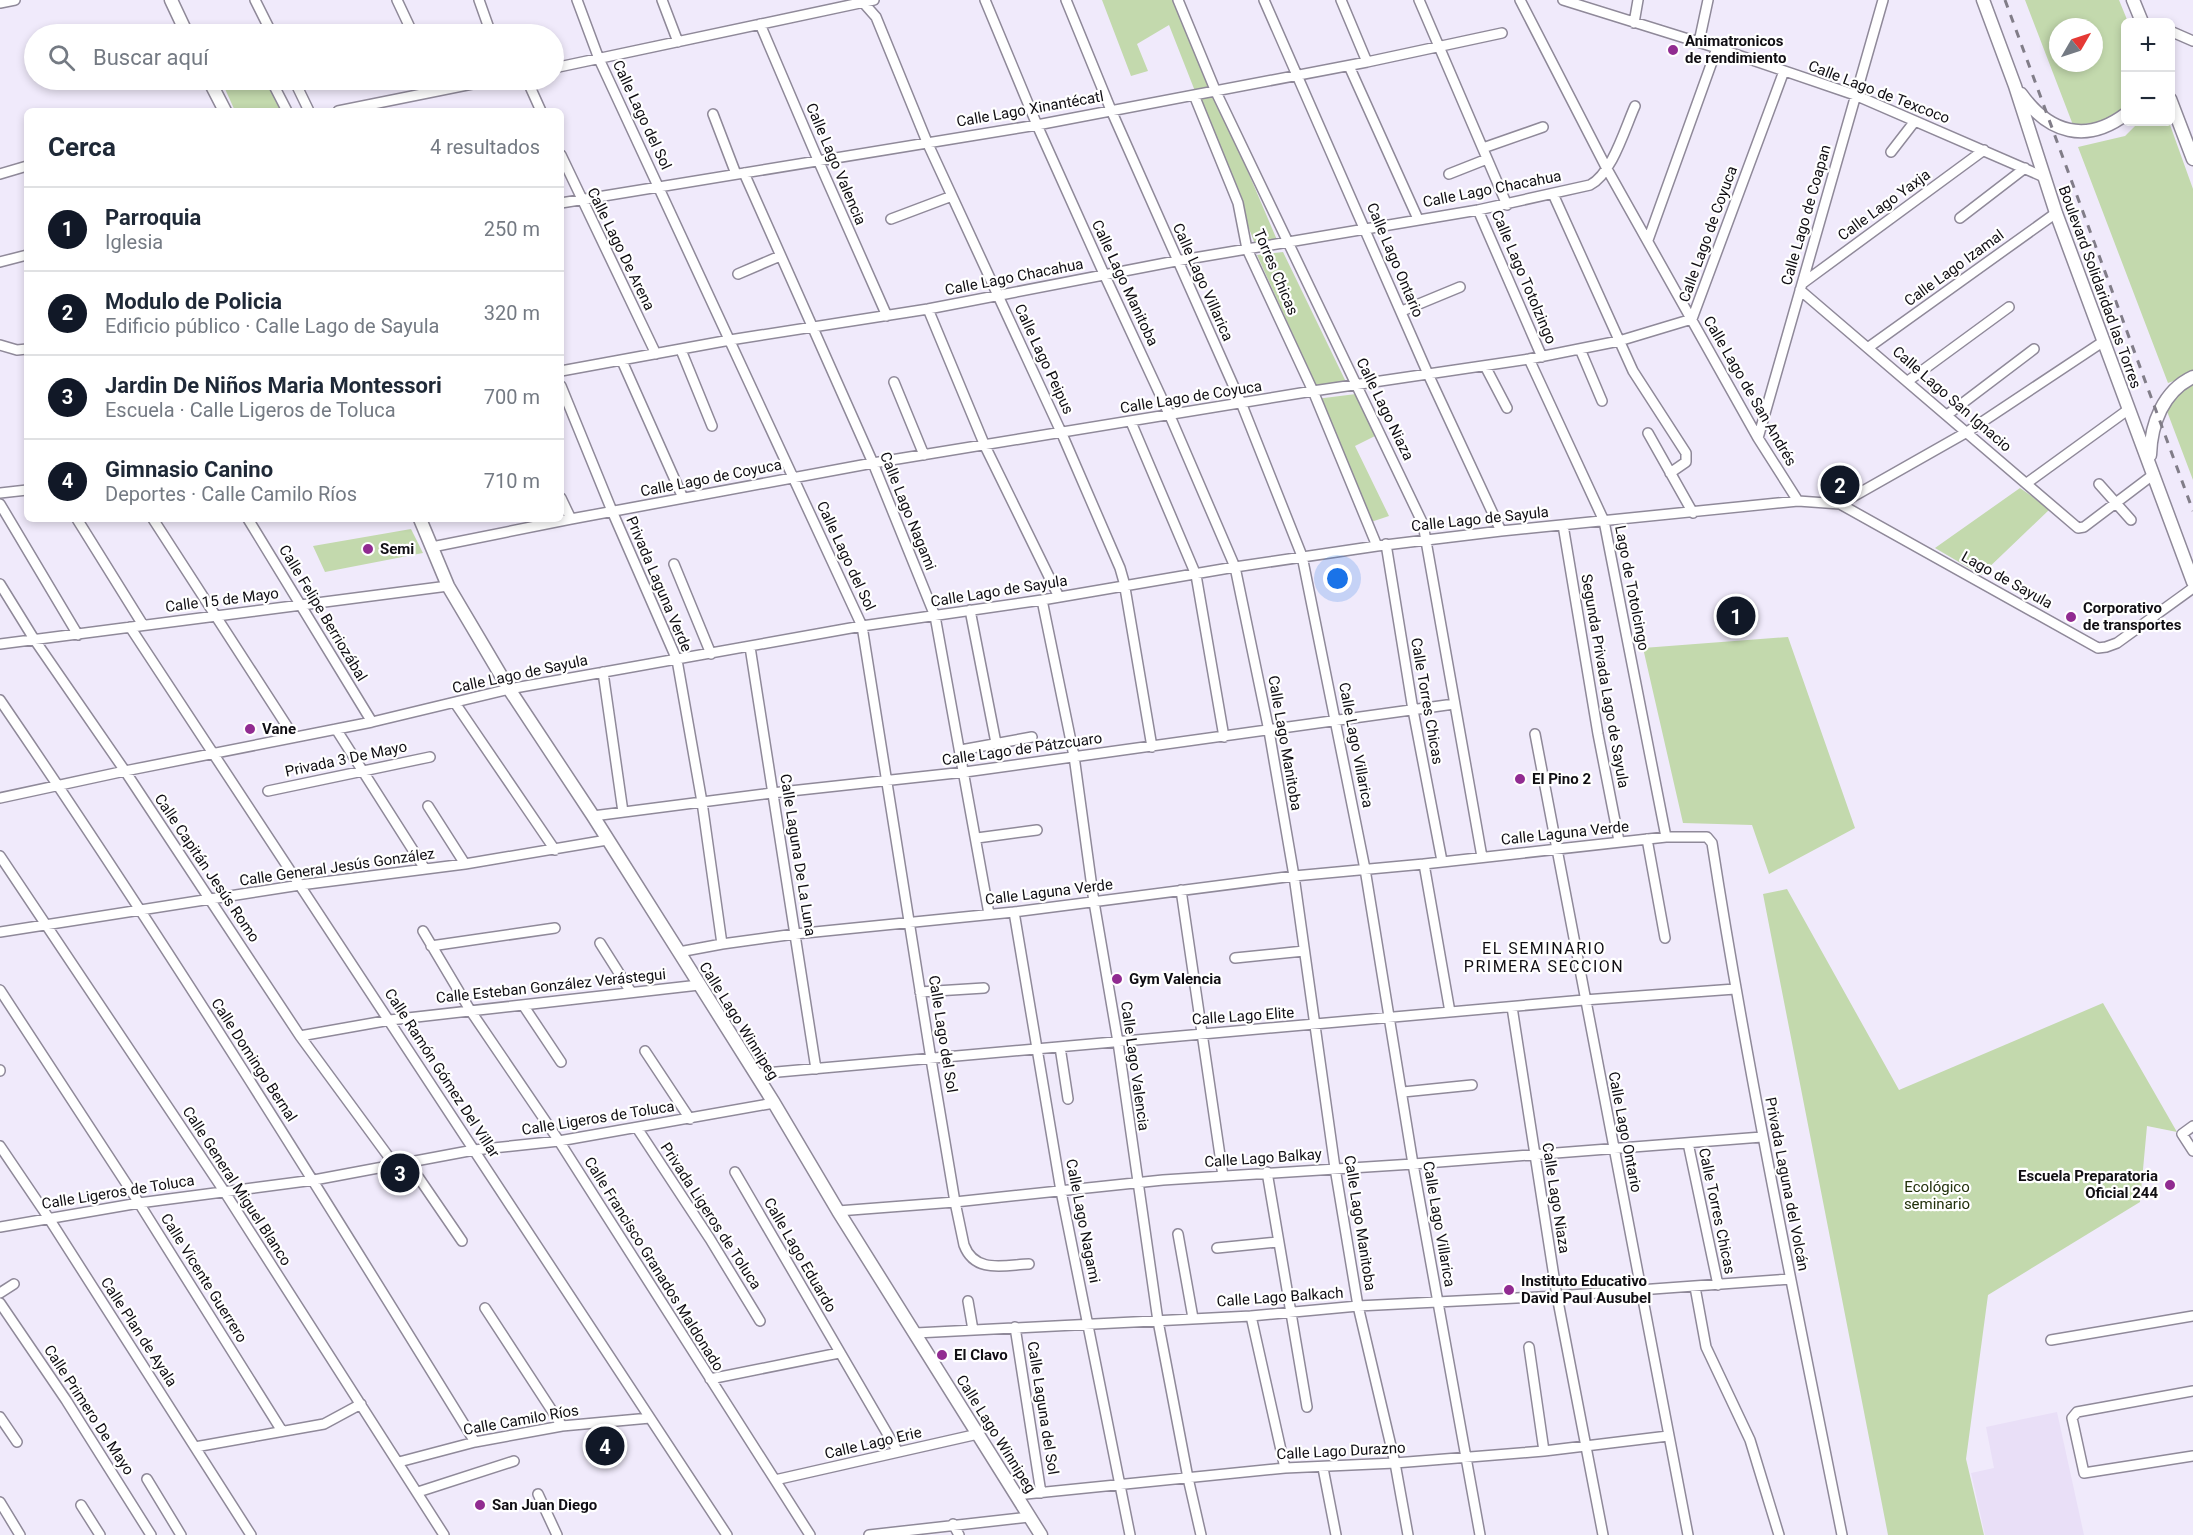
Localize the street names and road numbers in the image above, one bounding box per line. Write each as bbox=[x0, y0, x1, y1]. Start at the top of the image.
street label: Calle Lago del Sol bbox=[609, 57, 675, 173]
street label: Calle Lago de Texcoco bbox=[1806, 57, 1952, 127]
street label: Calle Lago Xinantécatl bbox=[955, 87, 1105, 131]
street label: Calle Lago Valencia bbox=[802, 100, 870, 228]
street label: Calle Lago de Coapan bbox=[1777, 143, 1835, 287]
street label: Calle Lago de Coyuca bbox=[1675, 163, 1741, 305]
street label: Calle Lago Yaxja bbox=[1834, 165, 1934, 245]
street label: Calle Lago Chacahua bbox=[1421, 167, 1563, 211]
street label: Boulevard Solidaridad las Torres bbox=[2055, 183, 2145, 391]
street label: Calle Lago De Arena bbox=[583, 185, 659, 313]
street label: Calle Lago Ontario bbox=[1363, 200, 1427, 320]
street label: Calle Lago Totolzingo bbox=[1488, 207, 1560, 347]
street label: Calle Lago Manitoba bbox=[1088, 217, 1162, 349]
street label: Calle Lago Villarica bbox=[1169, 220, 1237, 344]
street label: Torres Chicas bbox=[1250, 226, 1302, 318]
street label: Calle Lago Izamal bbox=[1901, 226, 2007, 310]
street label: Calle Lago Chacahua bbox=[943, 255, 1085, 299]
street label: Calle Lago Peipus bbox=[1011, 301, 1077, 417]
street label: Calle Lago de San Andrés bbox=[1700, 313, 1800, 469]
street label: Calle Lago San Ignacio bbox=[1889, 342, 2015, 456]
street label: Calle Lago Niaza bbox=[1352, 355, 1418, 463]
street label: Calle Lago de Coyuca bbox=[1119, 377, 1263, 417]
street label: Calle Lago Nagami bbox=[876, 449, 940, 573]
street label: Calle Lago de Coyuca bbox=[639, 455, 783, 501]
street label: Calle Lago del Sol bbox=[813, 498, 879, 614]
street label: Calle Lago de Sayula bbox=[1410, 503, 1550, 535]
street label: Privada Laguna Verde bbox=[622, 514, 696, 655]
street label: Lago de Totolcingo bbox=[1611, 524, 1653, 652]
street label: Calle Felipe Berriozábal bbox=[275, 542, 371, 684]
street label: Lago de Sayula bbox=[1958, 548, 2056, 612]
street label: Calle Lago de Sayula bbox=[929, 571, 1069, 611]
street label: Segunda Privada Lago de Sayula bbox=[1577, 572, 1633, 790]
street label: Calle 15 de Mayo bbox=[164, 584, 280, 616]
street label: Calle Torres Chicas bbox=[1407, 636, 1447, 766]
street label: Calle Lago de Sayula bbox=[451, 651, 589, 697]
street label: Calle Lago Manitoba bbox=[1264, 674, 1306, 812]
street label: Calle Lago Villarica bbox=[1335, 681, 1377, 809]
street label: Calle Lago de Pátzcuaro bbox=[941, 729, 1103, 769]
street label: Privada 3 De Mayo bbox=[283, 737, 409, 781]
street label: Calle Laguna De La Luna bbox=[776, 773, 820, 937]
street label: Calle Capitán Jesús Romo bbox=[151, 790, 263, 946]
street label: Calle Laguna Verde bbox=[1500, 817, 1630, 849]
street label: Calle General Jesús González bbox=[238, 844, 436, 890]
street label: Calle Laguna Verde bbox=[984, 875, 1114, 909]
street label: Calle Lago Winnipeg bbox=[695, 959, 783, 1083]
street label: Calle Esteban González Verástegui bbox=[435, 965, 667, 1007]
street label: Calle Lago del Sol bbox=[925, 974, 961, 1094]
street label: Calle Ramón Gómez Del Villar bbox=[381, 985, 503, 1161]
street label: Calle Domingo Bernal bbox=[207, 995, 301, 1125]
street label: Calle Lago Valencia bbox=[1117, 1000, 1153, 1132]
street label: Calle Lago Elite bbox=[1191, 1003, 1295, 1029]
street label: Calle Lago Ontario bbox=[1604, 1070, 1646, 1194]
street label: Privada Laguna del Volcán bbox=[1761, 1096, 1813, 1272]
street label: Calle Ligeros de Toluca bbox=[520, 1097, 676, 1139]
street label: Calle General Miguel Blanco bbox=[179, 1103, 295, 1269]
street label: Privada Ligeros de Toluca bbox=[657, 1139, 765, 1293]
street label: Calle Lago Niaza bbox=[1538, 1141, 1574, 1255]
street label: Calle Lago Balkay bbox=[1204, 1145, 1322, 1171]
street label: Calle Torres Chicas bbox=[1695, 1146, 1739, 1276]
street label: Calle Francisco Granados Maldonado bbox=[580, 1154, 728, 1374]
street label: Calle Lago Manitoba bbox=[1340, 1154, 1380, 1292]
street label: Calle Lago Nagami bbox=[1062, 1157, 1104, 1285]
street label: Calle Lago Villarica bbox=[1419, 1160, 1459, 1288]
street label: Calle Ligeros de Toluca bbox=[40, 1171, 196, 1213]
street label: Calle Lago Eduardo bbox=[760, 1195, 840, 1315]
street label: Calle Vicente Guerrero bbox=[157, 1210, 251, 1346]
street label: Calle Plan de Ayala bbox=[97, 1274, 181, 1390]
street label: Calle Lago Balkach bbox=[1216, 1284, 1344, 1310]
street label: Calle Laguna del Sol bbox=[1024, 1340, 1062, 1476]
street label: Calle Primero De Mayo bbox=[40, 1342, 138, 1478]
street label: Calle Lago Winnipeg bbox=[952, 1372, 1040, 1496]
street label: Calle Camilo Ríos bbox=[462, 1401, 580, 1439]
street label: Calle Lago Erie bbox=[823, 1423, 923, 1463]
street label: Calle Lago Durazno bbox=[1276, 1439, 1406, 1463]

